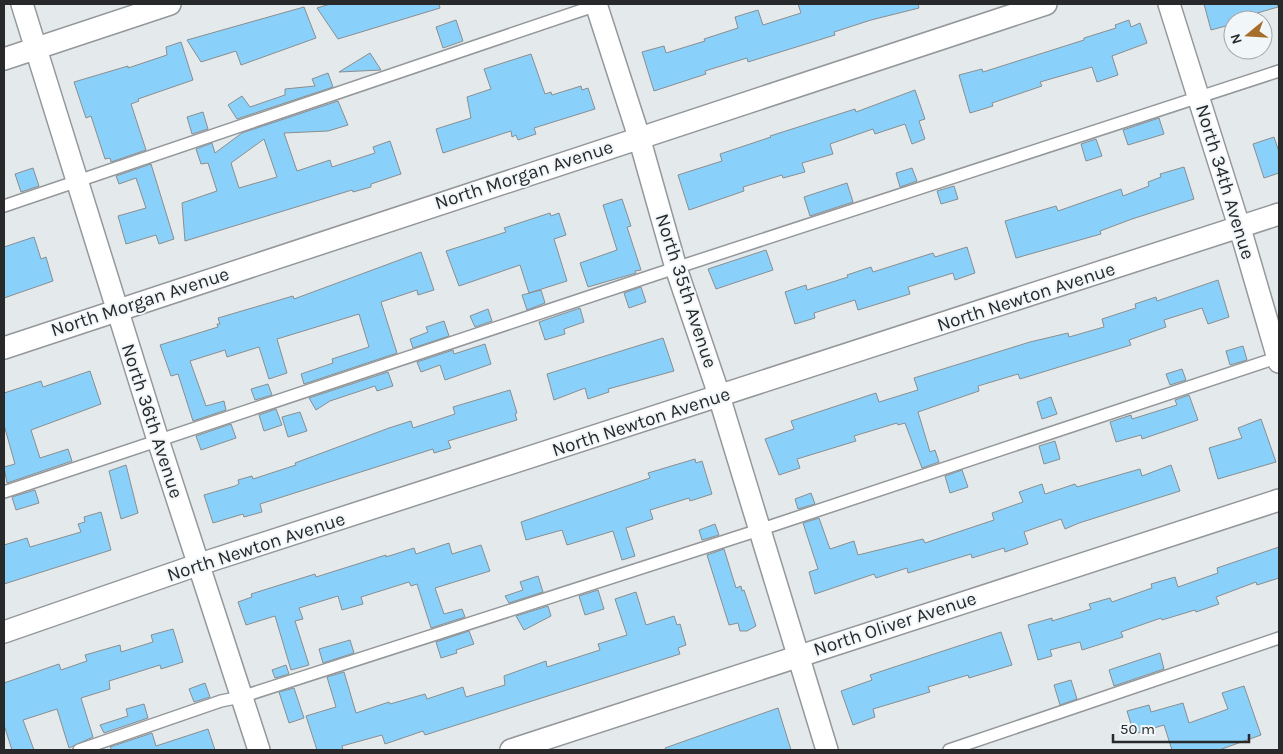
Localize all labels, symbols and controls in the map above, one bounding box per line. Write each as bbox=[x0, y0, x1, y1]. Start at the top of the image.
north arrow bbox=[1223, 10, 1273, 60]
text: N bbox=[1226, 31, 1246, 46]
street label: North 34th Avenue bbox=[1191, 102, 1259, 262]
street label: North Morgan Avenue bbox=[432, 136, 616, 214]
street label: North 35th Avenue bbox=[651, 211, 721, 371]
street label: North Newton Avenue bbox=[934, 258, 1118, 336]
street label: North Morgan Avenue bbox=[48, 263, 232, 341]
street label: North 36th Avenue bbox=[117, 341, 187, 501]
street label: North Newton Avenue bbox=[549, 383, 733, 461]
street label: North Newton Avenue bbox=[164, 508, 348, 586]
street label: North Oliver Avenue bbox=[811, 587, 979, 661]
scale bar bbox=[1113, 712, 1249, 744]
text: 50 m bbox=[1120, 720, 1155, 738]

